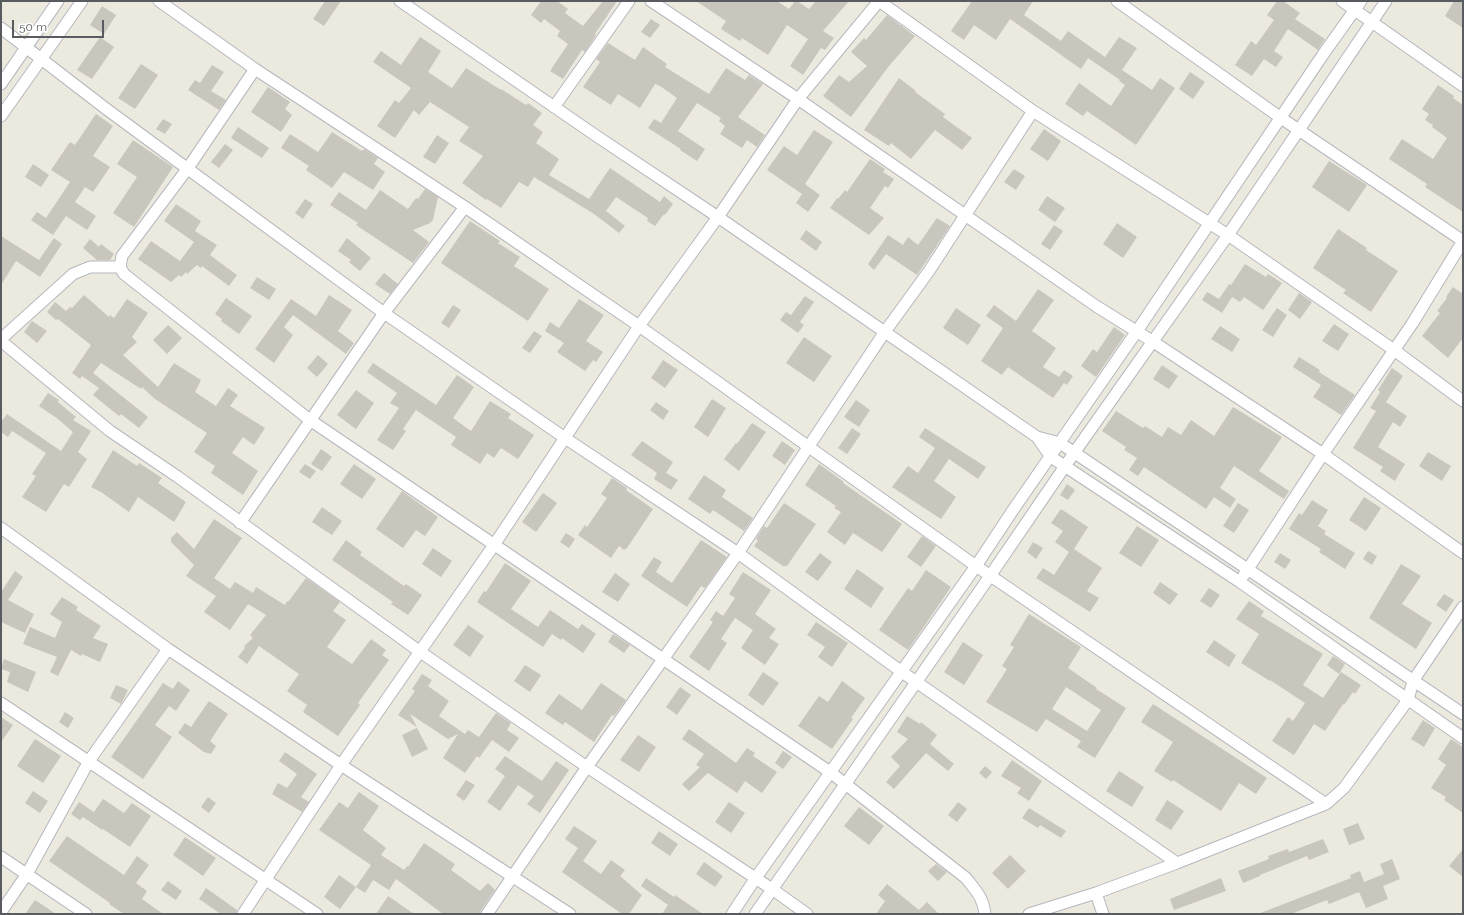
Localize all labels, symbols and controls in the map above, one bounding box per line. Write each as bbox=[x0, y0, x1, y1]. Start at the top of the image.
scale bar bbox=[14, 12, 106, 38]
text: 50 m bbox=[19, 20, 47, 34]

